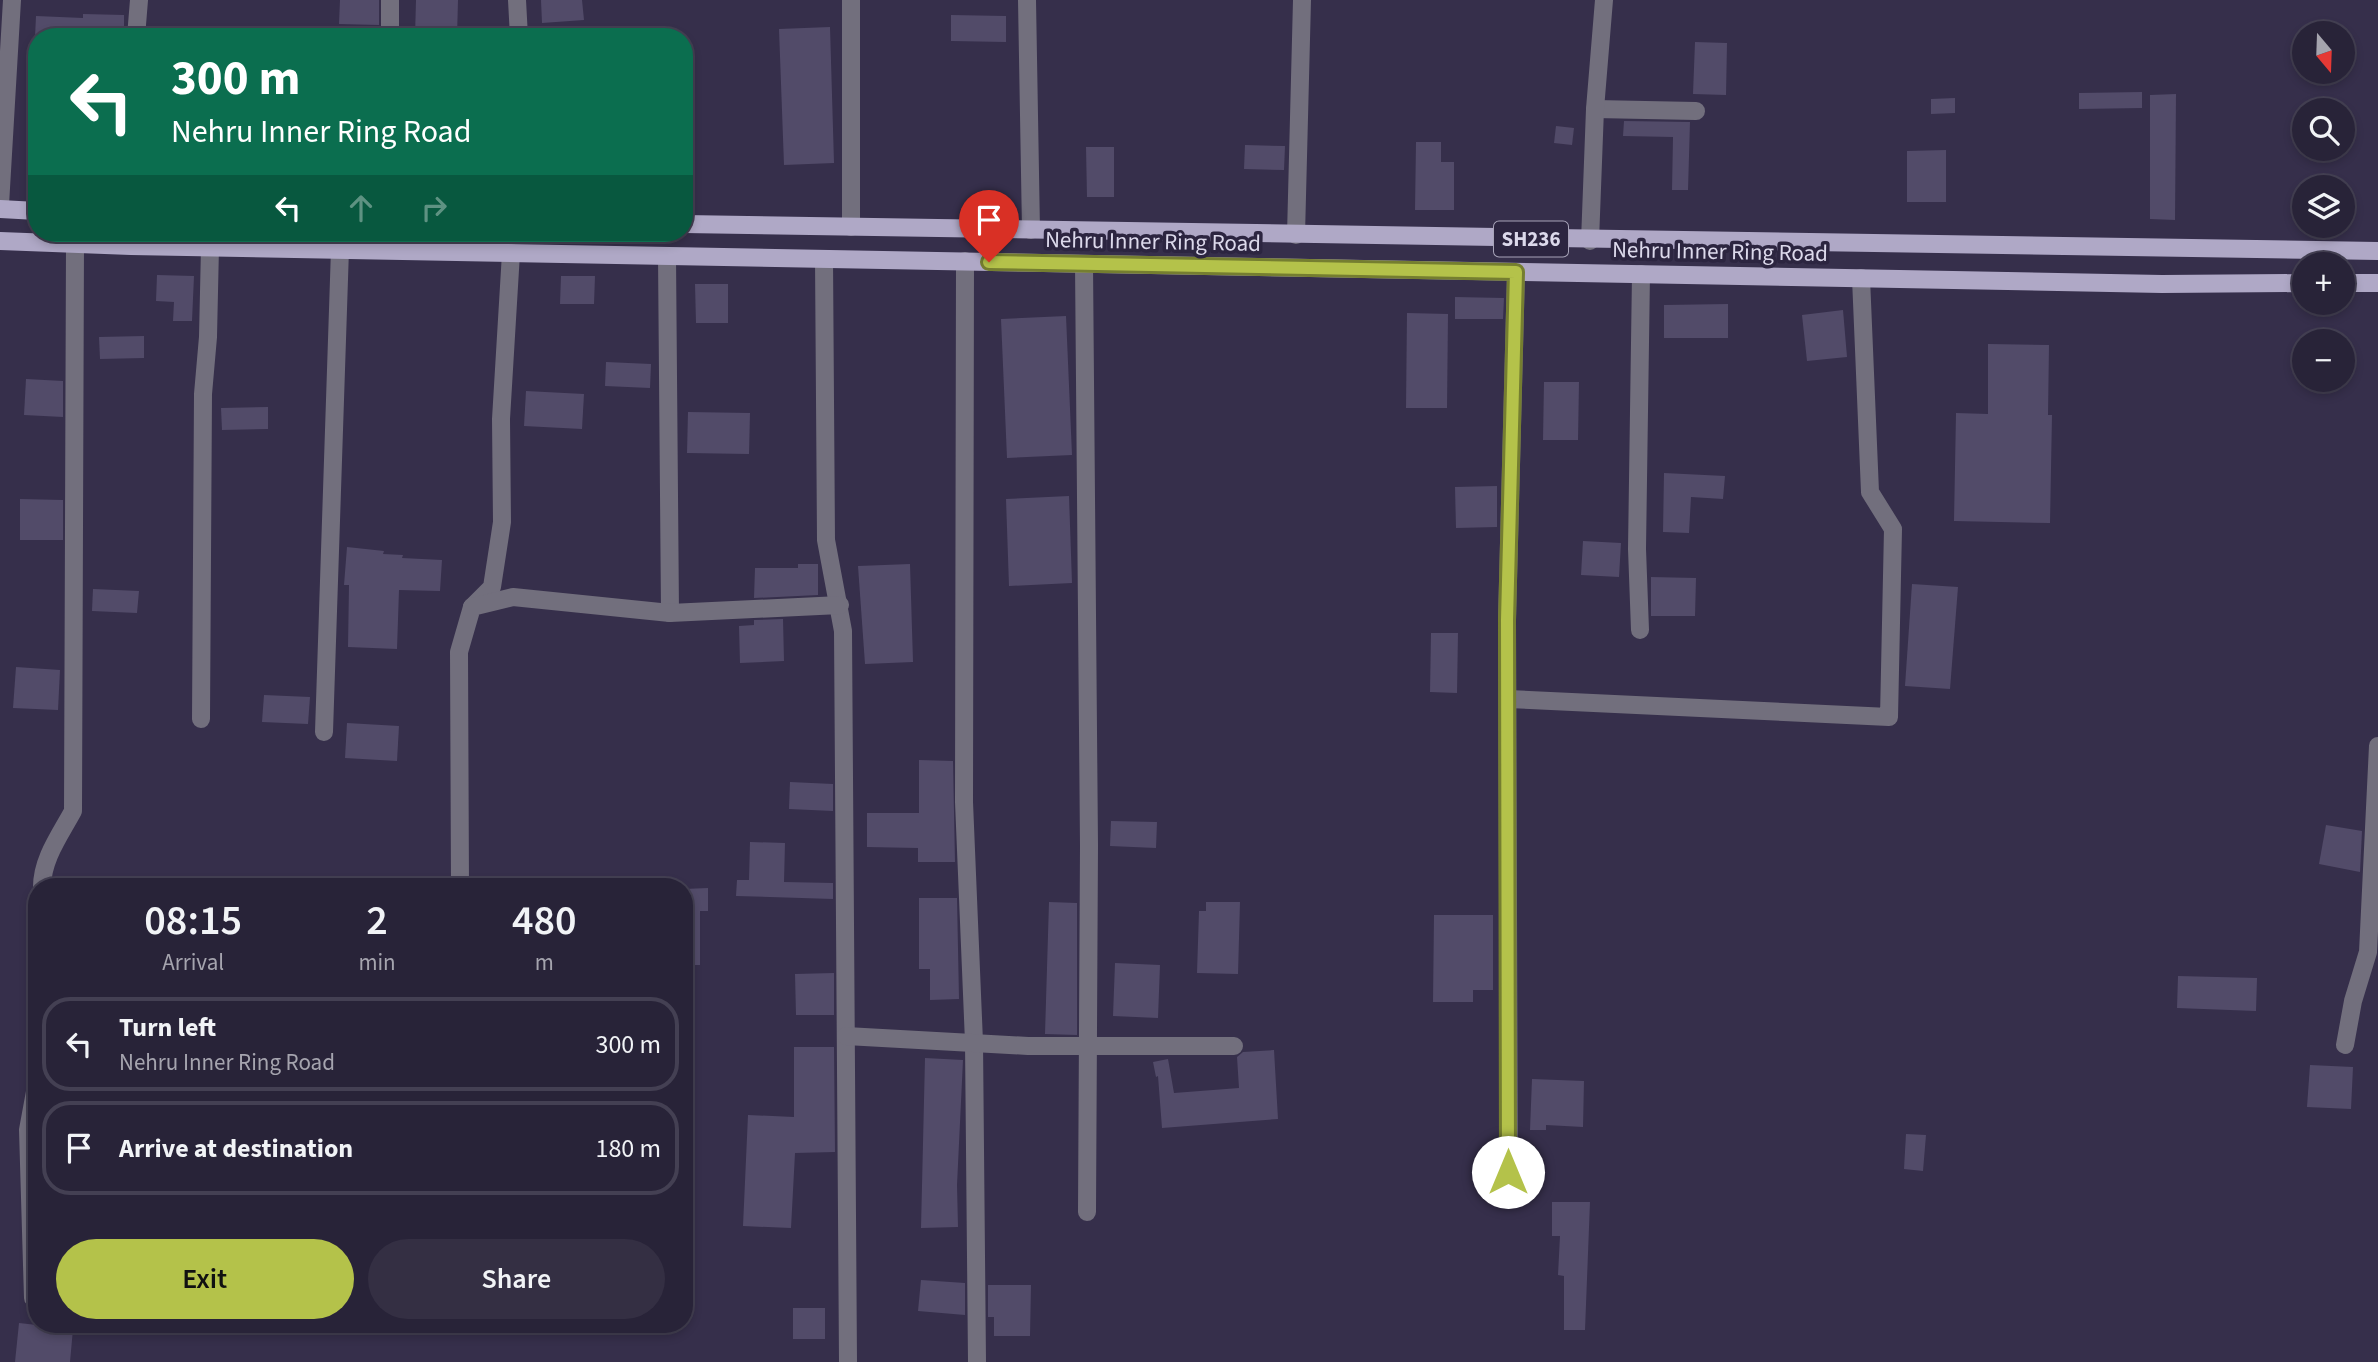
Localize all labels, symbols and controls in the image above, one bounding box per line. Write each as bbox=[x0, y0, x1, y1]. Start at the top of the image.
north arrow bbox=[2292, 21, 2356, 84]
map controls bbox=[2292, 21, 2355, 392]
text: 300 m bbox=[171, 44, 300, 114]
icon: left bbox=[56, 56, 147, 147]
button: search bbox=[2292, 98, 2355, 161]
text: Nehru Inner Ring Road bbox=[171, 109, 472, 155]
button: layers bbox=[2292, 175, 2355, 238]
icon: left bbox=[269, 189, 307, 227]
icon: ahead bbox=[342, 189, 380, 227]
icon: right bbox=[415, 189, 453, 227]
pin bbox=[959, 190, 1019, 262]
icon: arrive bbox=[970, 201, 1008, 239]
road number: SH236 bbox=[1494, 222, 1568, 256]
street label: Nehru Inner Ring Road bbox=[1045, 223, 1261, 260]
street label: Nehru Inner Ring Road bbox=[1612, 233, 1828, 270]
button: + bbox=[2292, 252, 2355, 315]
button: − bbox=[2292, 329, 2355, 392]
text: 08:15 bbox=[144, 891, 242, 951]
text: 2 bbox=[366, 891, 388, 951]
text: 480 bbox=[512, 891, 577, 951]
text: Arrival bbox=[162, 946, 224, 979]
text: min bbox=[358, 946, 396, 979]
text: m bbox=[535, 946, 554, 979]
text: Turn left bbox=[119, 1009, 216, 1046]
icon: left bbox=[60, 1025, 98, 1063]
text: 300 m bbox=[595, 1026, 661, 1063]
text: Nehru Inner Ring Road bbox=[119, 1046, 335, 1079]
icon: arrive bbox=[60, 1129, 98, 1167]
text: Arrive at destination bbox=[119, 1130, 353, 1167]
text: 180 m bbox=[595, 1130, 661, 1167]
position arrow bbox=[1471, 1135, 1545, 1209]
button: Exit bbox=[56, 1239, 354, 1319]
button: Share bbox=[368, 1239, 665, 1319]

